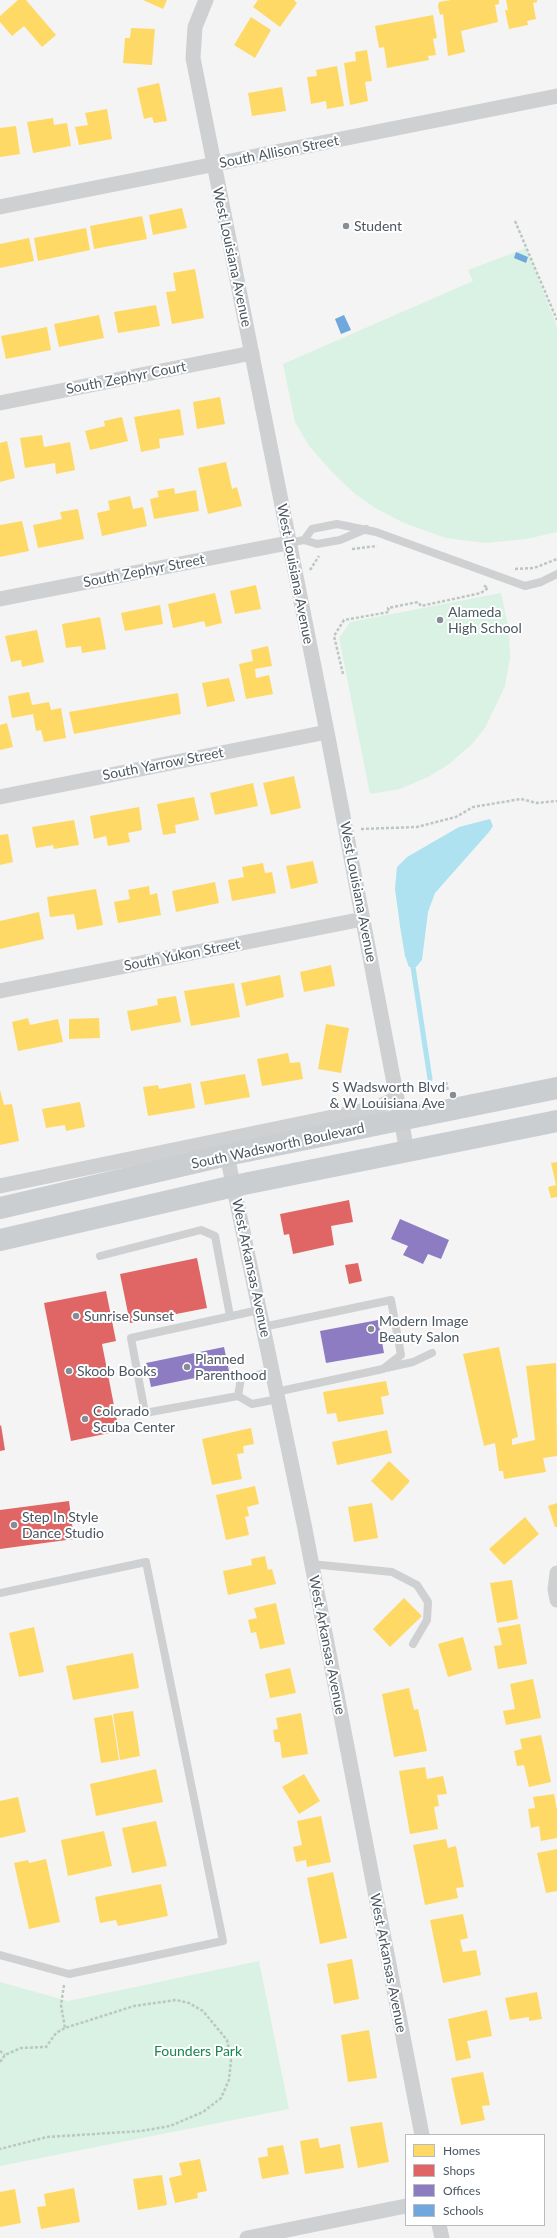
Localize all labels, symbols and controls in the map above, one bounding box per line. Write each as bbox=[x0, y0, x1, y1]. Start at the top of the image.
street label: South Allison Street bbox=[218, 132, 340, 172]
street label: West Louisiana Avenue bbox=[209, 185, 255, 329]
place label: Student bbox=[354, 218, 402, 234]
marker: Student bbox=[341, 221, 351, 231]
street label: South Zephyr Court bbox=[65, 358, 187, 398]
street label: West Louisiana Avenue bbox=[273, 502, 317, 646]
street label: South Zephyr Street bbox=[82, 551, 206, 591]
place label: Alameda High School bbox=[448, 604, 522, 636]
marker: Alameda High School bbox=[435, 615, 445, 625]
street label: South Yarrow Street bbox=[101, 744, 225, 784]
street label: West Louisiana Avenue bbox=[336, 820, 380, 964]
street label: South Yukon Street bbox=[122, 935, 242, 975]
place label: S Wadsworth Blvd & W Louisiana Ave bbox=[330, 1079, 445, 1112]
marker: S Wadsworth Blvd & W Louisiana Ave bbox=[448, 1090, 458, 1100]
street label: South Wadsworth Boulevard bbox=[190, 1119, 366, 1173]
street label: West Arkansas Avenue bbox=[228, 1197, 274, 1339]
place label: Sunrise Sunset bbox=[84, 1308, 174, 1324]
marker: Sunrise Sunset bbox=[71, 1311, 81, 1321]
place label: Modern Image Beauty Salon bbox=[379, 1313, 468, 1346]
marker: Modern Image Beauty Salon bbox=[366, 1324, 376, 1334]
place label: Planned Parenthood bbox=[195, 1351, 267, 1384]
marker: Planned Parenthood bbox=[182, 1362, 192, 1372]
place label: Skoob Books bbox=[77, 1363, 156, 1379]
marker: Skoob Books bbox=[64, 1366, 74, 1376]
place label: Colorado Scuba Center bbox=[93, 1403, 175, 1436]
marker: Colorado Scuba Center bbox=[80, 1414, 90, 1424]
place label: Step In Style Dance Studio bbox=[22, 1509, 104, 1542]
marker: Step In Style Dance Studio bbox=[9, 1520, 19, 1530]
street label: West Arkansas Avenue bbox=[305, 1574, 349, 1716]
street label: West Arkansas Avenue bbox=[366, 1892, 410, 2034]
park label: Founders Park bbox=[154, 2043, 242, 2059]
legend bbox=[405, 2134, 545, 2226]
text: Homes bbox=[443, 2143, 480, 2158]
text: Shops bbox=[443, 2163, 475, 2178]
text: Offices bbox=[443, 2183, 480, 2198]
text: Schools bbox=[443, 2203, 484, 2218]

